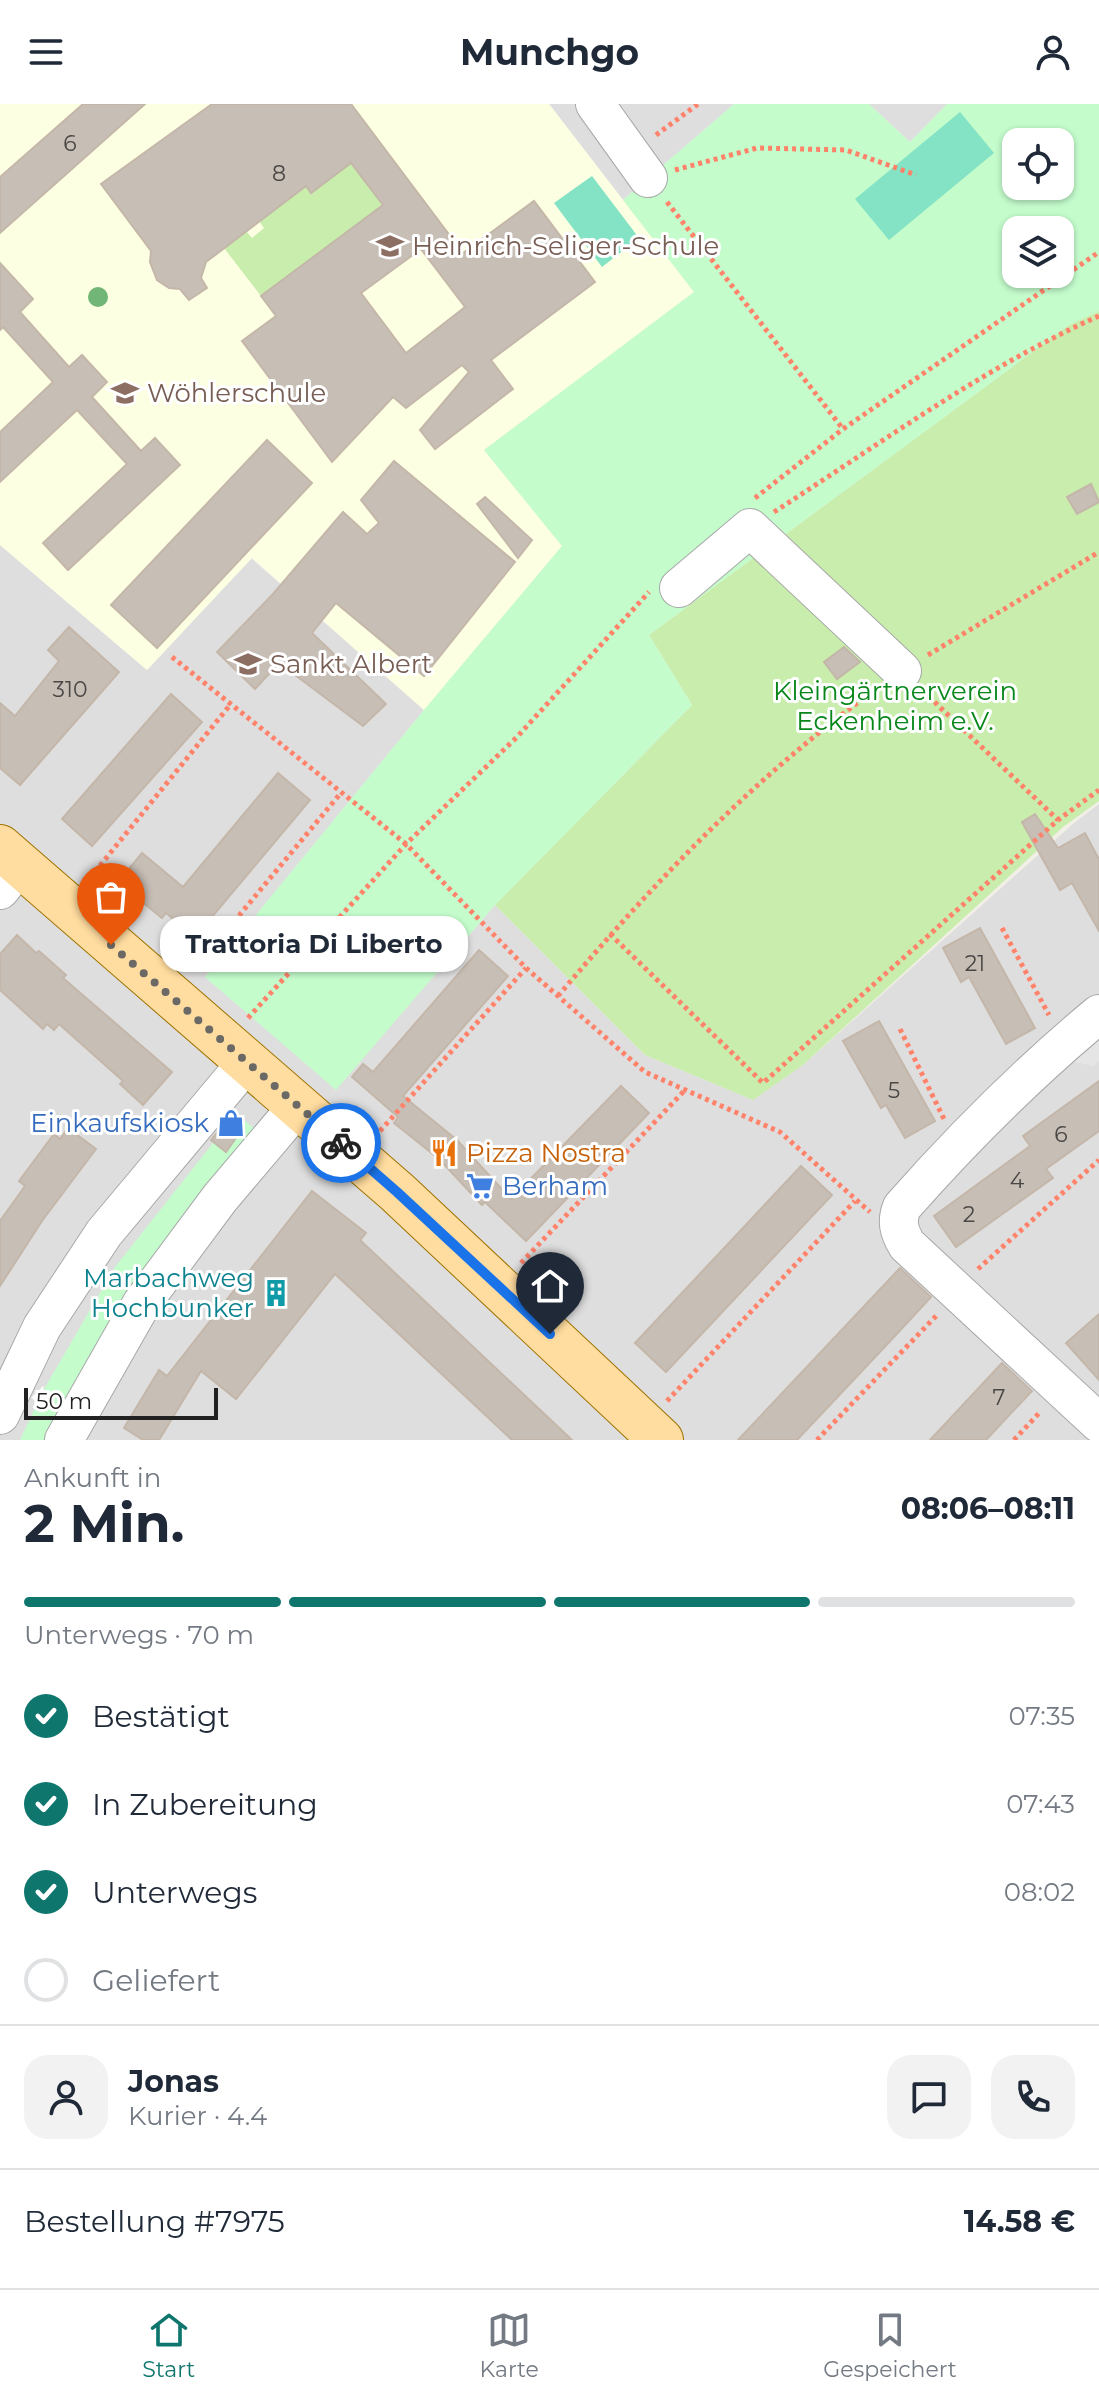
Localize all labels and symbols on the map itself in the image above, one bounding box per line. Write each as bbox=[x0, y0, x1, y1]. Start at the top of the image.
house number: 6 bbox=[63, 130, 77, 157]
house number: 8 bbox=[272, 160, 286, 187]
place label: Heinrich-Seliger-Schule bbox=[412, 230, 719, 262]
school or university icon: Heinrich-Seliger-Schule bbox=[375, 231, 405, 261]
place label: Wöhlerschule bbox=[147, 377, 326, 409]
school or university icon: Wöhlerschule bbox=[110, 378, 140, 408]
place label: Sankt Albert bbox=[270, 648, 432, 680]
school or university icon: Sankt Albert bbox=[233, 649, 263, 679]
park label: Kleingärtnerverein Eckenheim e.V. bbox=[773, 675, 1017, 737]
house number: 310 bbox=[53, 676, 87, 703]
pin bbox=[77, 863, 145, 945]
callout: Trattoria Di Liberto bbox=[159, 917, 467, 973]
house number: 21 bbox=[965, 950, 985, 977]
house number: 5 bbox=[888, 1077, 900, 1104]
courier bbox=[301, 1103, 381, 1183]
place label: Einkaufskiosk bbox=[30, 1107, 209, 1139]
shop icon: Einkaufskiosk bbox=[216, 1108, 246, 1138]
house number: 6 bbox=[1054, 1121, 1068, 1148]
place label: Pizza Nostra bbox=[466, 1137, 626, 1169]
restaurant icon: Pizza Nostra bbox=[429, 1138, 459, 1168]
house number: 4 bbox=[1010, 1167, 1025, 1194]
place label: Berham bbox=[502, 1170, 608, 1202]
supermarket icon: Berham bbox=[465, 1171, 495, 1201]
house number: 2 bbox=[963, 1201, 975, 1228]
pin bbox=[516, 1252, 584, 1334]
place label: Marbachweg Hochbunker bbox=[83, 1262, 254, 1324]
building icon: Marbachweg Hochbunker bbox=[261, 1278, 291, 1308]
scale bar bbox=[24, 1384, 218, 1420]
house number: 7 bbox=[993, 1384, 1006, 1411]

